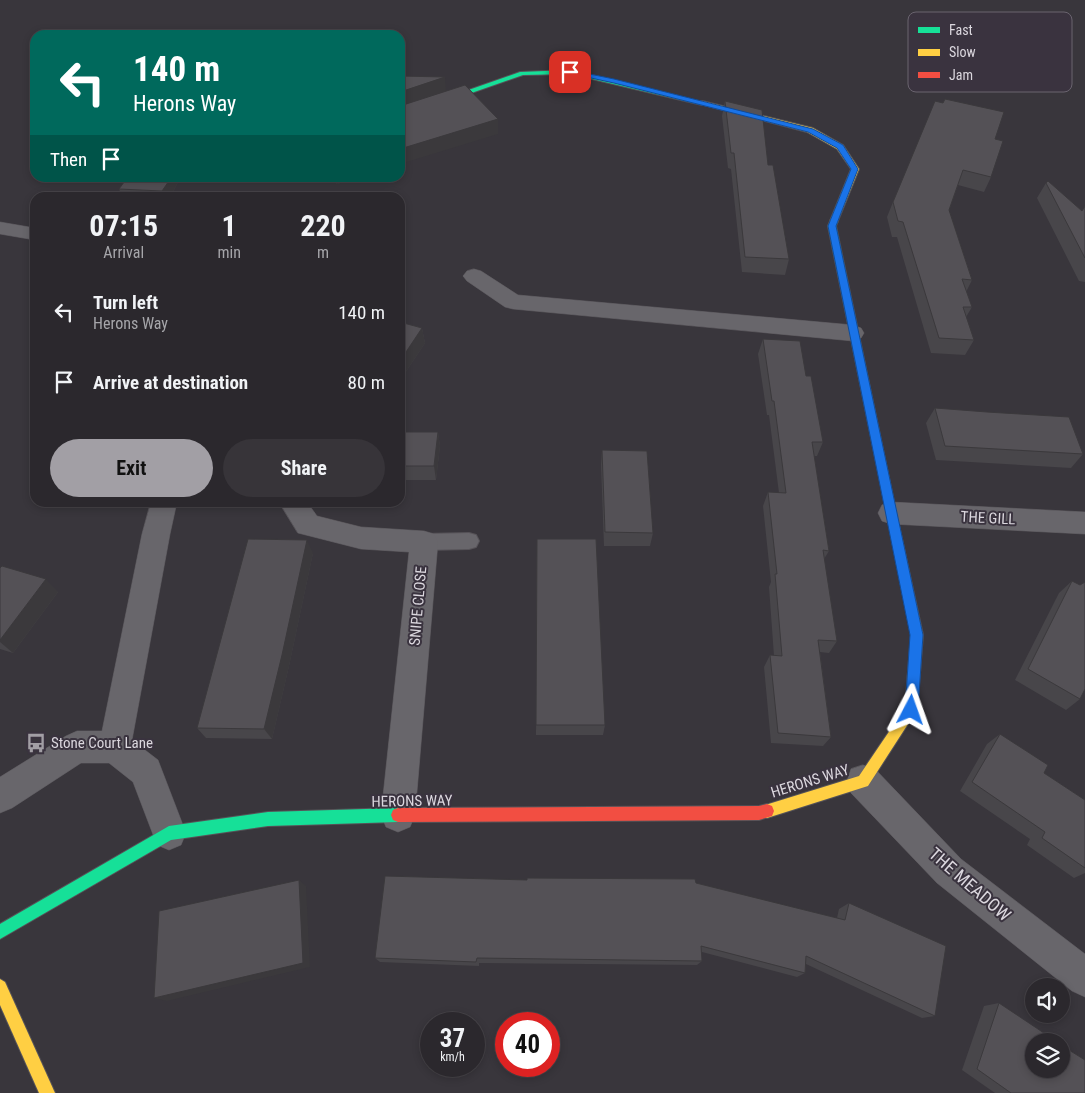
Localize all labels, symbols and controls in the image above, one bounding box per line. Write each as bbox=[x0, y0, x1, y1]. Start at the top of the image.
legend bbox=[908, 12, 1072, 92]
text: Fast bbox=[949, 22, 973, 38]
text: Slow bbox=[949, 44, 976, 60]
text: 140 m bbox=[133, 49, 220, 90]
icon: left bbox=[50, 50, 115, 115]
pin bbox=[549, 51, 591, 93]
icon: arrive bbox=[556, 58, 584, 86]
text: Jam bbox=[949, 67, 973, 83]
text: Herons Way bbox=[133, 91, 236, 116]
icon: arrive bbox=[97, 145, 125, 173]
text: Then bbox=[50, 148, 87, 171]
text: 07:15 bbox=[89, 208, 158, 243]
text: 1 bbox=[222, 208, 237, 243]
text: 220 bbox=[300, 208, 346, 243]
text: Arrival bbox=[103, 243, 144, 262]
text: min bbox=[217, 243, 241, 262]
text: m bbox=[317, 243, 329, 262]
text: Turn left bbox=[93, 291, 158, 314]
icon: left bbox=[50, 298, 78, 326]
text: 140 m bbox=[338, 301, 385, 324]
text: Herons Way bbox=[93, 314, 168, 333]
icon: arrive bbox=[50, 368, 78, 396]
text: Arrive at destination bbox=[93, 371, 248, 394]
text: 80 m bbox=[348, 371, 385, 394]
button: Exit bbox=[50, 439, 213, 497]
button: Share bbox=[223, 439, 385, 497]
street label: THE GILL bbox=[960, 508, 1016, 528]
street label: SNIPE CLOSE bbox=[406, 566, 430, 646]
position arrow bbox=[884, 683, 936, 735]
bus stop icon: Stone Court Lane bbox=[25, 732, 47, 754]
place label: Stone Court Lane bbox=[51, 734, 153, 752]
street label: HERONS WAY bbox=[769, 760, 852, 801]
street label: HERONS WAY bbox=[371, 791, 453, 811]
street label: THE MEADOW bbox=[925, 843, 1015, 925]
map controls bbox=[1025, 978, 1070, 1078]
button: sound bbox=[1025, 978, 1070, 1023]
speed limit sign: 40 bbox=[495, 1012, 560, 1077]
text: 37 bbox=[440, 1024, 465, 1053]
button: layers bbox=[1025, 1033, 1070, 1078]
text: km/h bbox=[440, 1050, 465, 1064]

